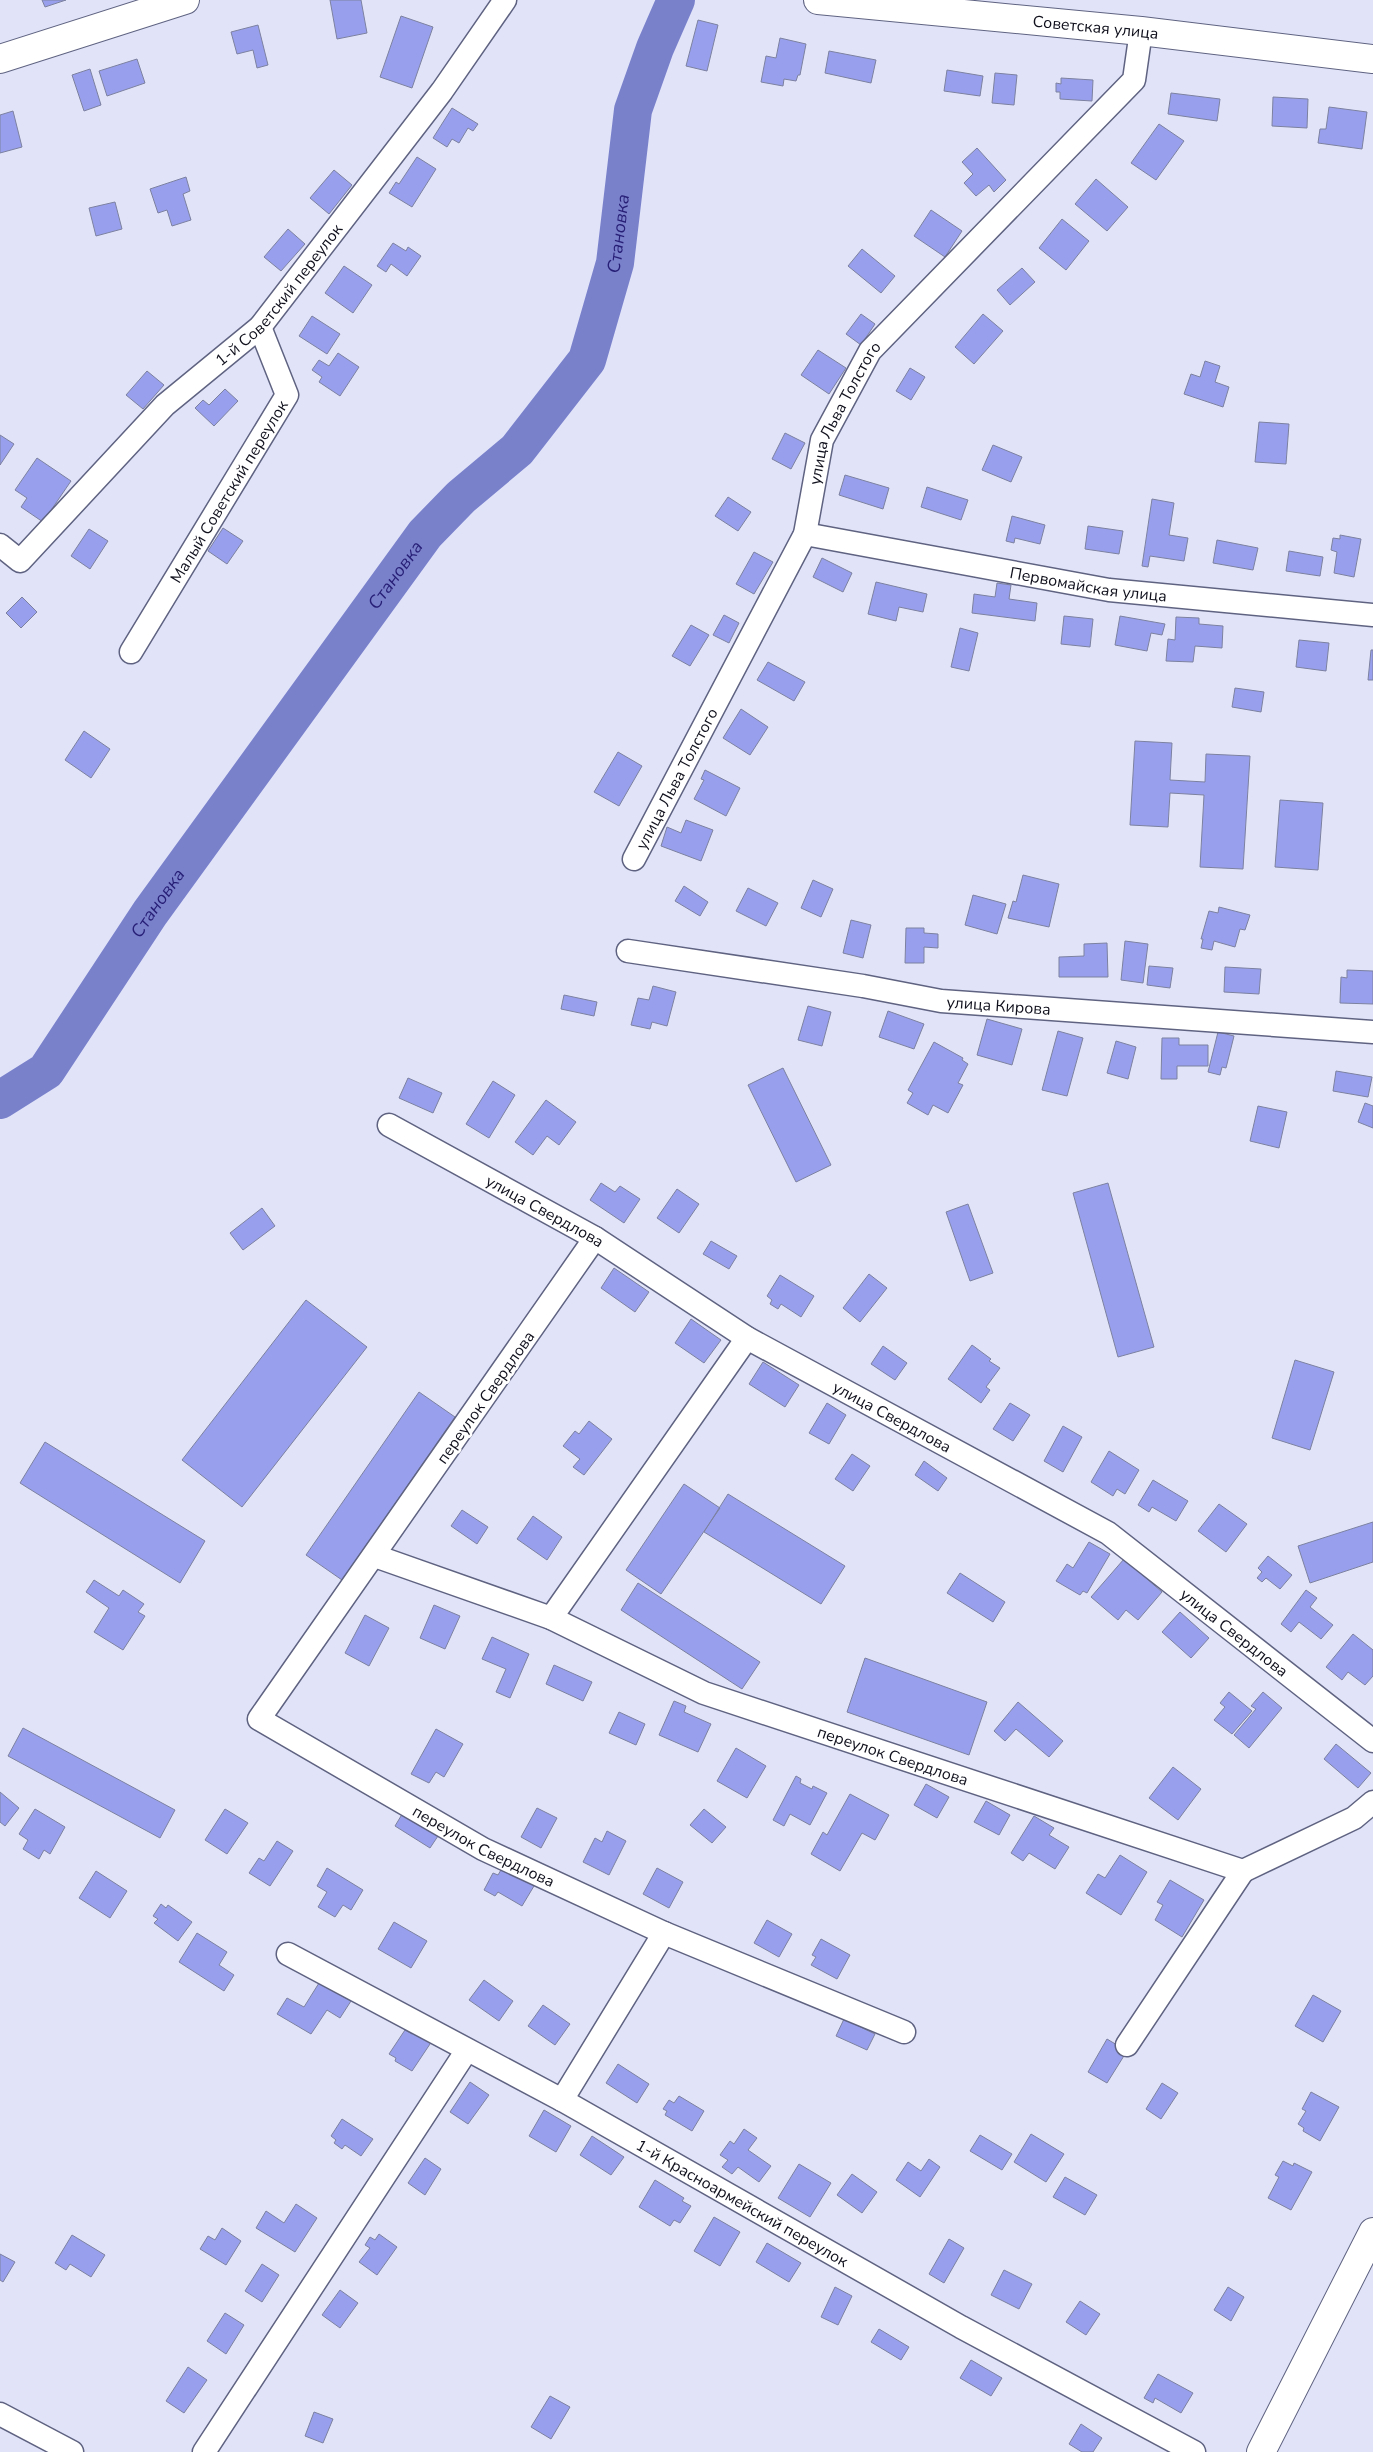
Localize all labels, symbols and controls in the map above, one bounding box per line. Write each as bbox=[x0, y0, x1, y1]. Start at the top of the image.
street label: Советская улица bbox=[1032, 11, 1160, 45]
water label: Становка bbox=[601, 193, 635, 276]
street label: 1-й Советский переулок bbox=[211, 219, 348, 371]
street label: улица Льва Толстого bbox=[804, 336, 886, 487]
street label: Малый Советский переулок bbox=[165, 396, 294, 587]
water label: Становка bbox=[362, 536, 428, 614]
street label: Первомайская улица bbox=[1008, 562, 1168, 607]
street label: улица Льва Толстого bbox=[631, 704, 724, 854]
water label: Становка bbox=[125, 864, 190, 942]
street label: улица Кирова bbox=[946, 991, 1052, 1021]
street label: улица Свердлова bbox=[482, 1170, 608, 1253]
street label: переулок Свердлова bbox=[432, 1327, 540, 1468]
street label: улица Свердлова bbox=[829, 1376, 955, 1458]
street label: улица Свердлова bbox=[1175, 1584, 1292, 1682]
street label: переулок Свердлова bbox=[814, 1721, 971, 1792]
street label: переулок Свердлова bbox=[408, 1800, 558, 1893]
street label: 1-й Красноармейский переулок bbox=[632, 2134, 852, 2273]

